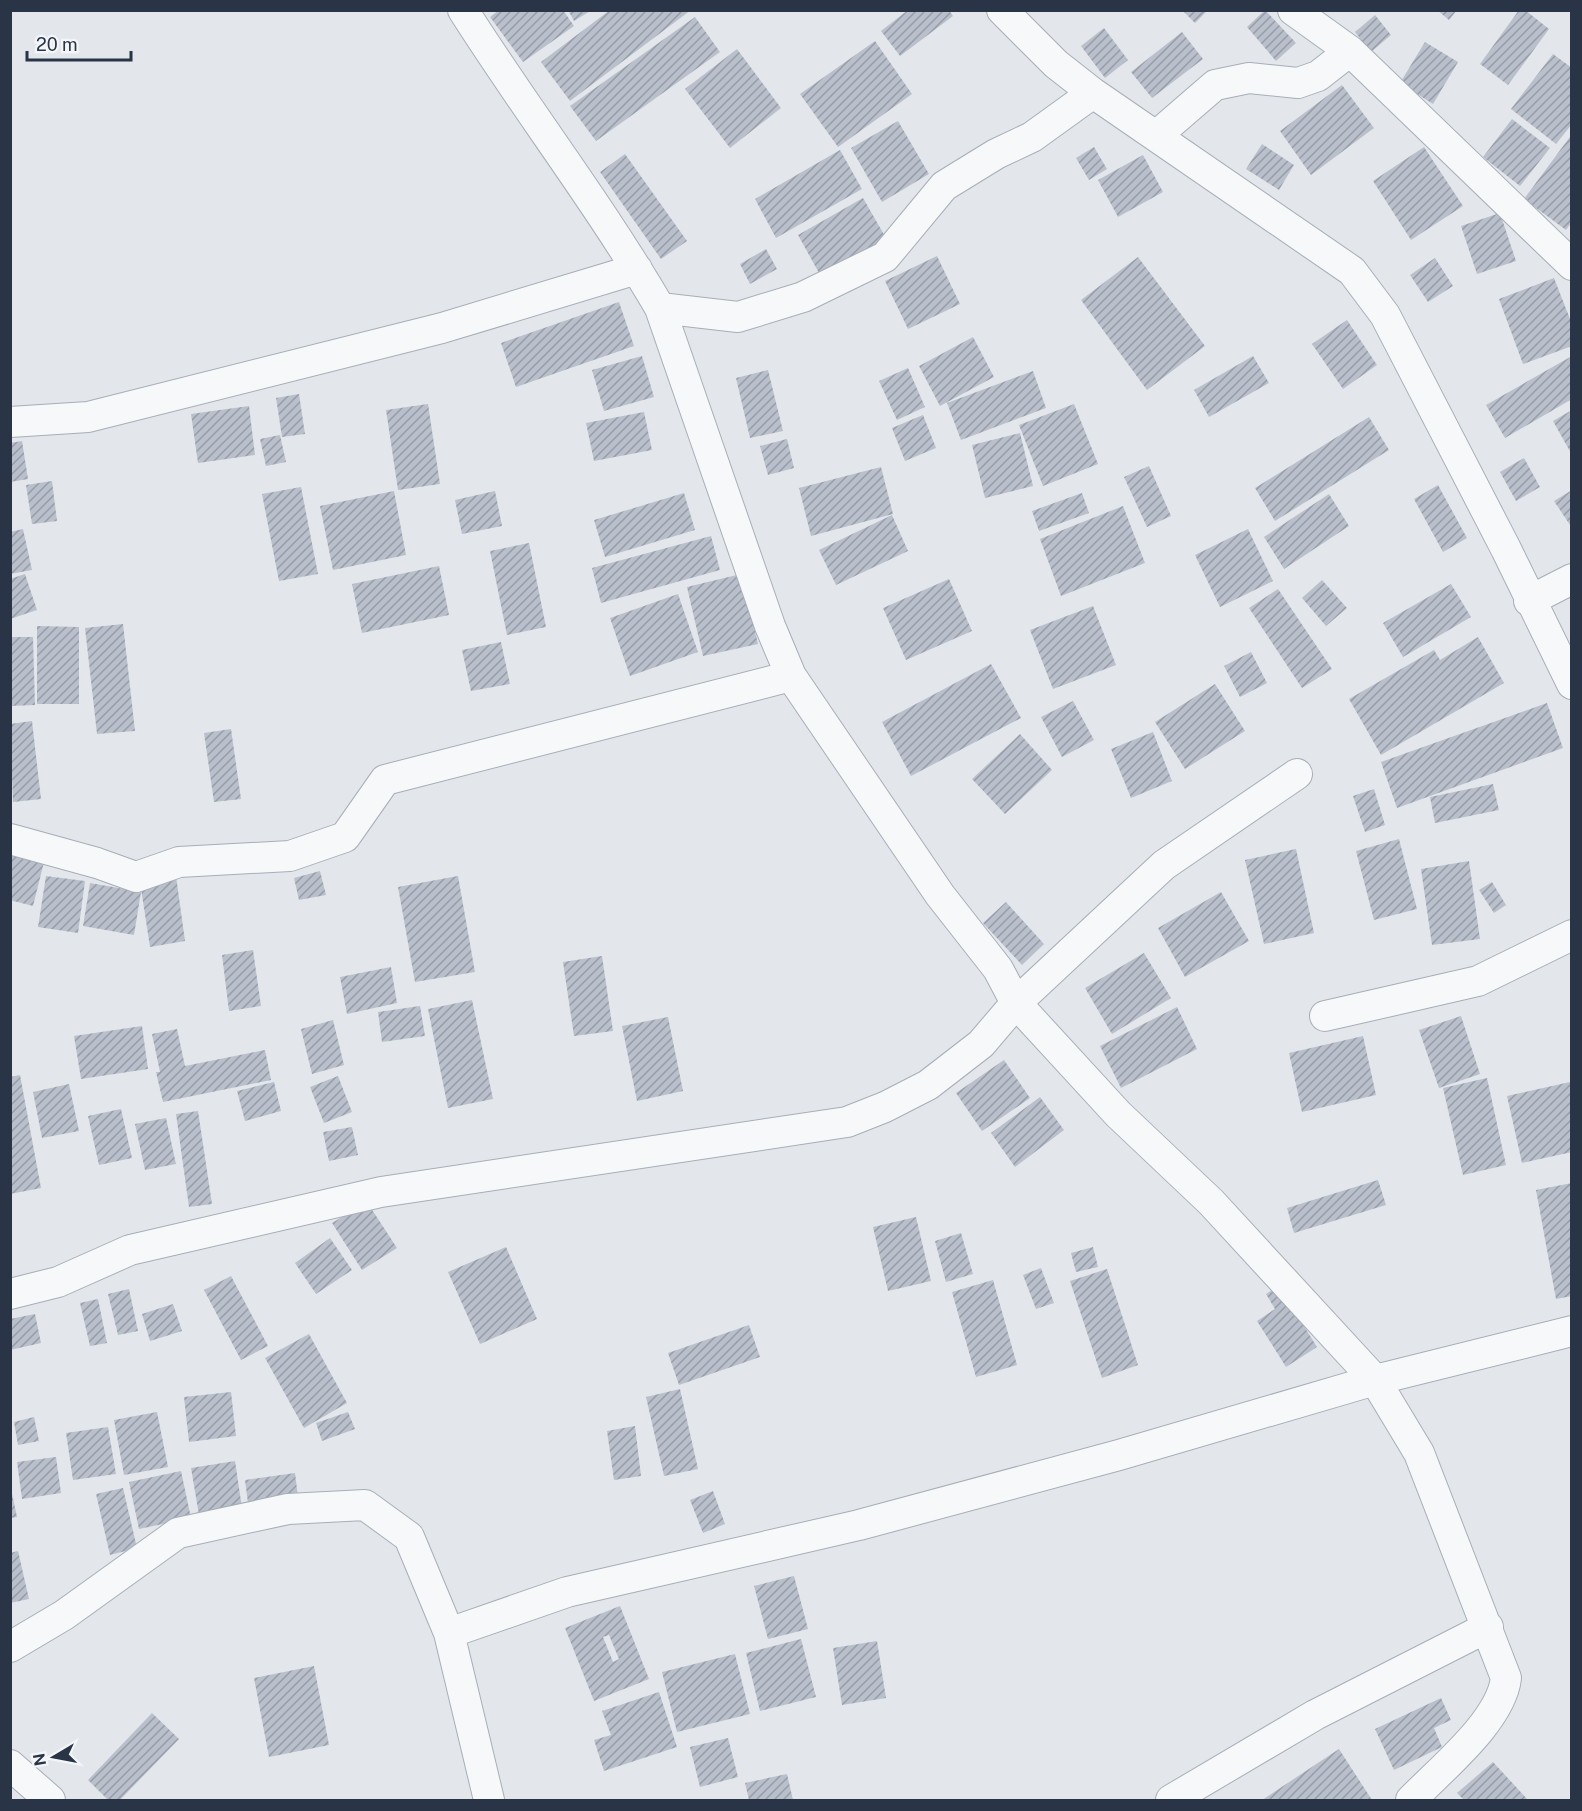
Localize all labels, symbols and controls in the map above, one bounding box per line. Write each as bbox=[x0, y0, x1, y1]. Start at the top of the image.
scale bar bbox=[27, 24, 130, 62]
text: 20 m bbox=[36, 34, 78, 55]
north arrow bbox=[24, 1727, 84, 1787]
text: N bbox=[29, 1752, 50, 1767]

